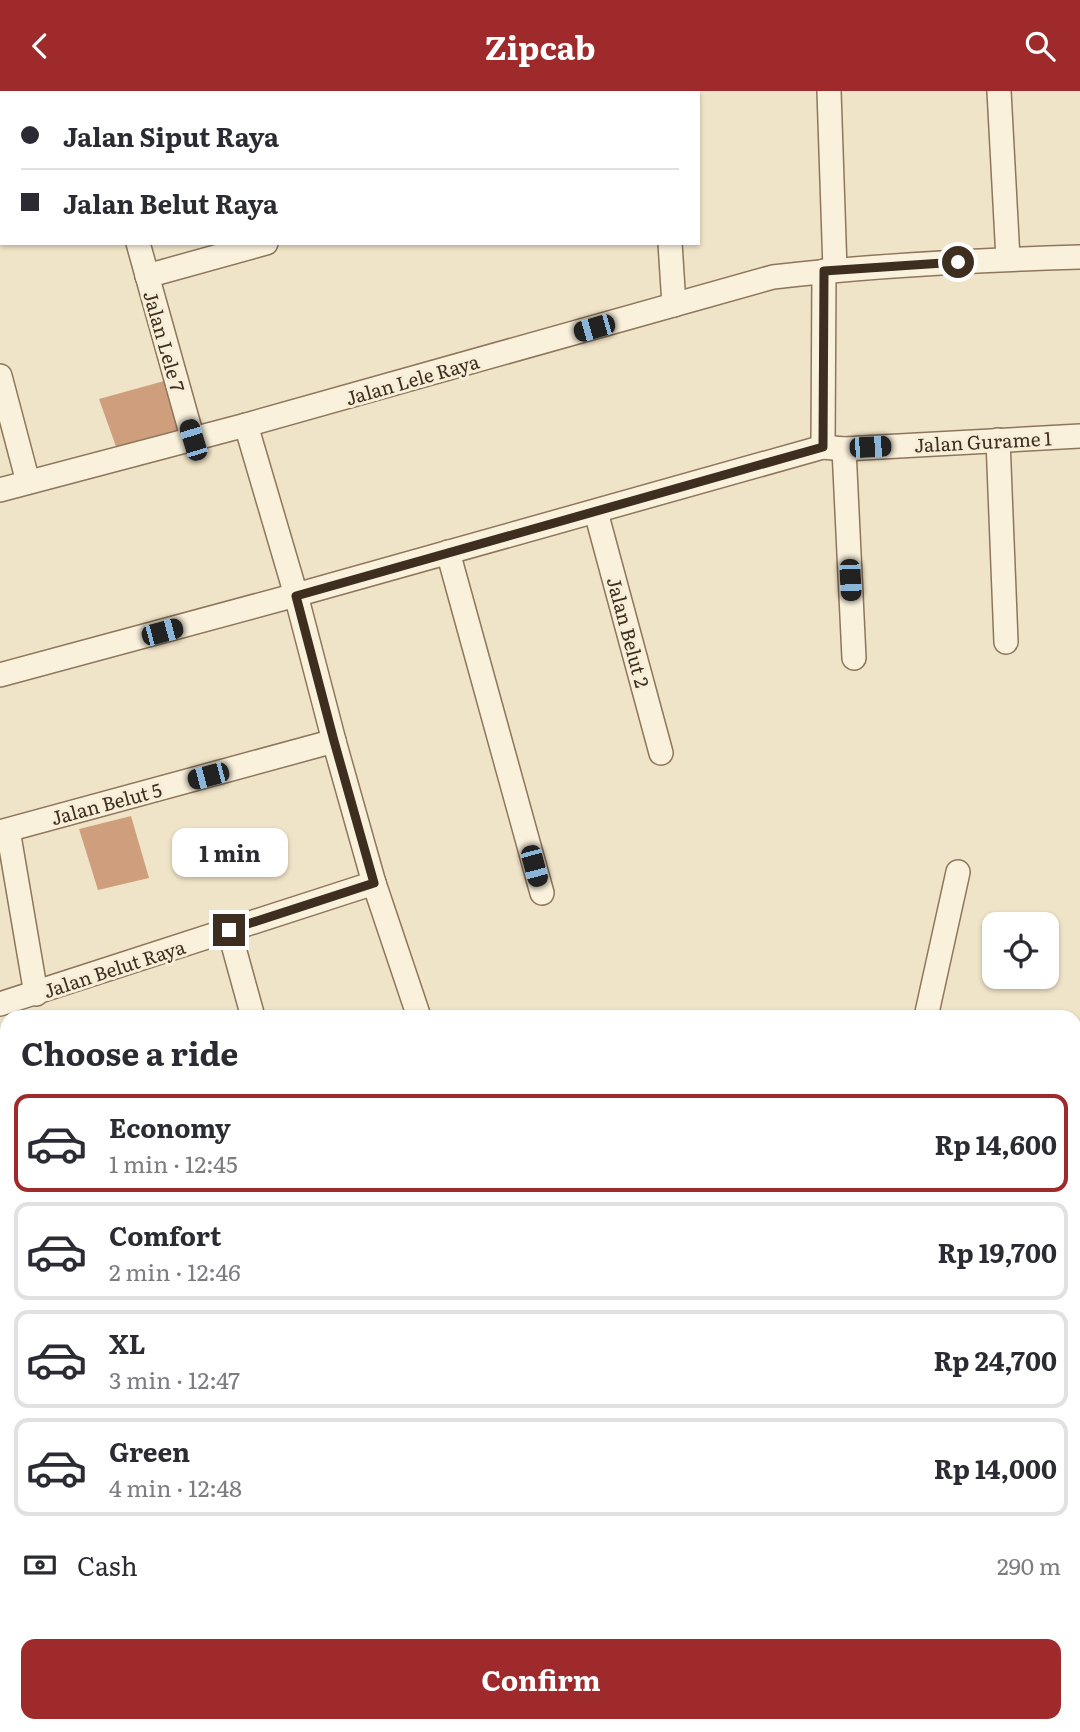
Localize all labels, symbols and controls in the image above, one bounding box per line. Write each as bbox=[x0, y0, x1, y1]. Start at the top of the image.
text: Zipcab bbox=[485, 22, 595, 70]
icon: back bbox=[21, 27, 59, 65]
icon: search bbox=[1021, 27, 1059, 65]
text: Jalan Siput Raya bbox=[63, 116, 279, 155]
text: Jalan Belut Raya bbox=[63, 183, 278, 222]
route start bbox=[942, 246, 974, 278]
street label: Jalan Lele 7 bbox=[137, 287, 193, 395]
car bbox=[571, 312, 618, 344]
street label: Jalan Lele Raya bbox=[342, 346, 483, 411]
car bbox=[177, 417, 210, 463]
street label: Jalan Gurame 1 bbox=[913, 423, 1053, 459]
car bbox=[849, 435, 892, 459]
car bbox=[839, 558, 862, 602]
street label: Jalan Belut 2 bbox=[601, 573, 657, 691]
car bbox=[139, 616, 186, 648]
car bbox=[185, 760, 232, 792]
street label: Jalan Belut 5 bbox=[47, 775, 165, 831]
callout: 1 min bbox=[171, 829, 287, 877]
text: 1 min bbox=[199, 835, 261, 869]
car bbox=[519, 843, 550, 889]
map controls bbox=[982, 912, 1059, 989]
button: locate bbox=[982, 912, 1059, 989]
route end bbox=[213, 914, 245, 946]
street label: Jalan Belut Raya bbox=[39, 932, 189, 1004]
text: Choose a ride bbox=[21, 1028, 238, 1076]
text: Economy bbox=[109, 1107, 231, 1146]
icon: car bbox=[25, 1112, 88, 1175]
text: Rp 14,600 bbox=[935, 1124, 1057, 1163]
text: 1 min · 12:45 bbox=[109, 1146, 238, 1180]
text: Comfort bbox=[109, 1215, 221, 1254]
icon: car bbox=[25, 1220, 88, 1283]
text: Rp 19,700 bbox=[938, 1232, 1057, 1271]
text: 2 min · 12:46 bbox=[109, 1254, 241, 1288]
text: XL bbox=[109, 1323, 146, 1362]
icon: car bbox=[25, 1328, 88, 1391]
text: Rp 24,700 bbox=[933, 1340, 1057, 1379]
text: 3 min · 12:47 bbox=[109, 1362, 240, 1396]
text: Green bbox=[109, 1431, 190, 1470]
icon: car bbox=[25, 1436, 88, 1499]
text: Rp 14,000 bbox=[934, 1448, 1057, 1487]
text: 4 min · 12:48 bbox=[109, 1470, 242, 1504]
text: Cash bbox=[77, 1545, 138, 1584]
icon: cash bbox=[21, 1546, 59, 1584]
text: 290 m bbox=[997, 1548, 1061, 1582]
button: Confirm bbox=[21, 1639, 1061, 1719]

